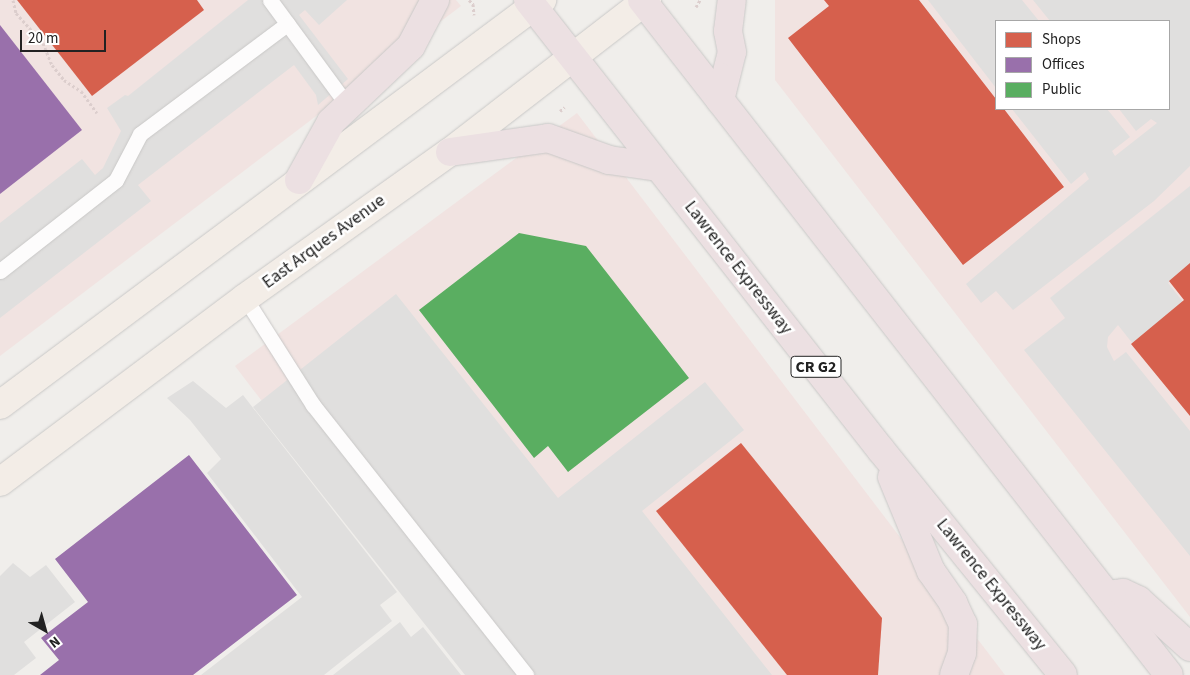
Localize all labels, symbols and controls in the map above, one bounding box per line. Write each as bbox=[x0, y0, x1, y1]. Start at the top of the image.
scale bar bbox=[22, 20, 109, 52]
legend bbox=[995, 20, 1170, 110]
text: 20 m bbox=[28, 28, 58, 49]
text: Shops bbox=[1042, 29, 1081, 50]
text: Offices bbox=[1042, 54, 1085, 75]
text: Public bbox=[1042, 79, 1081, 100]
street label: East Arques Avenue bbox=[258, 190, 390, 294]
street label: Lawrence Expressway bbox=[679, 197, 797, 339]
road number: CR G2 bbox=[790, 354, 842, 381]
street label: Lawrence Expressway bbox=[931, 515, 1051, 655]
north arrow bbox=[20, 605, 70, 655]
text: N bbox=[44, 631, 64, 653]

